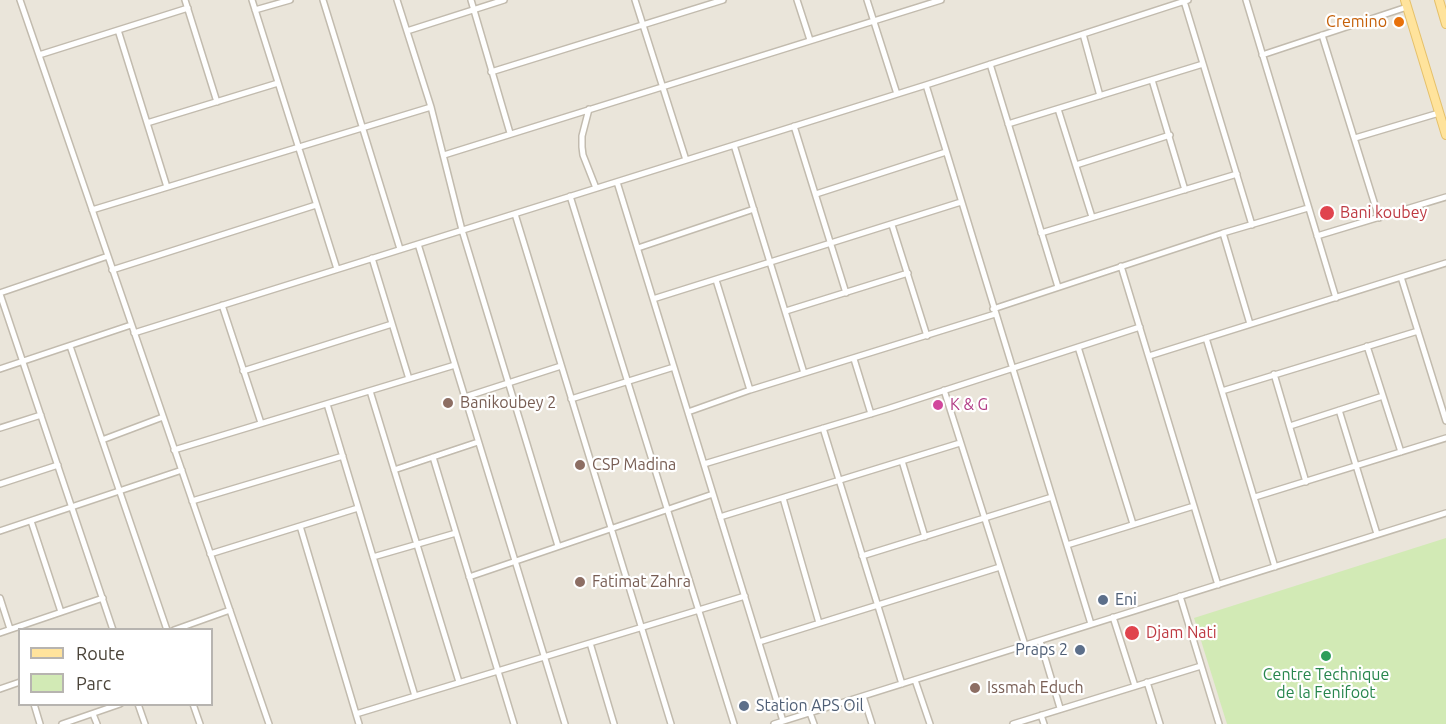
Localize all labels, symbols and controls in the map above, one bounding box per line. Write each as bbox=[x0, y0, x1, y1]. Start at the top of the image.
place label: Cremino bbox=[1326, 12, 1387, 32]
marker: Cremino bbox=[1392, 15, 1406, 29]
place label: Bani koubey bbox=[1340, 203, 1427, 223]
marker: Bani koubey bbox=[1318, 204, 1336, 222]
place label: Banikoubey 2 bbox=[460, 393, 556, 413]
place label: K & G bbox=[950, 395, 988, 415]
marker: Banikoubey 2 bbox=[441, 396, 455, 410]
marker: K & G bbox=[931, 398, 945, 412]
place label: CSP Madina bbox=[592, 455, 676, 475]
marker: CSP Madina bbox=[573, 458, 587, 472]
place label: Fatimat Zahra bbox=[592, 572, 691, 592]
marker: Fatimat Zahra bbox=[573, 575, 587, 589]
place label: Eni bbox=[1115, 590, 1137, 610]
marker: Eni bbox=[1096, 593, 1110, 607]
place label: Djam Nati bbox=[1146, 623, 1217, 643]
marker: Djam Nati bbox=[1123, 624, 1141, 642]
legend bbox=[18, 628, 213, 706]
place label: Praps 2 bbox=[1015, 640, 1068, 660]
text: Route bbox=[76, 643, 125, 663]
marker: Praps 2 bbox=[1073, 643, 1087, 657]
marker: Centre Technique de la Fenifoot bbox=[1319, 649, 1333, 663]
place label: Centre Technique de la Fenifoot bbox=[1263, 665, 1389, 703]
text: Parc bbox=[76, 673, 111, 693]
place label: Issmah Educh bbox=[987, 678, 1084, 698]
marker: Issmah Educh bbox=[968, 681, 982, 695]
place label: Station APS Oil bbox=[756, 696, 864, 716]
marker: Station APS Oil bbox=[737, 699, 751, 713]

